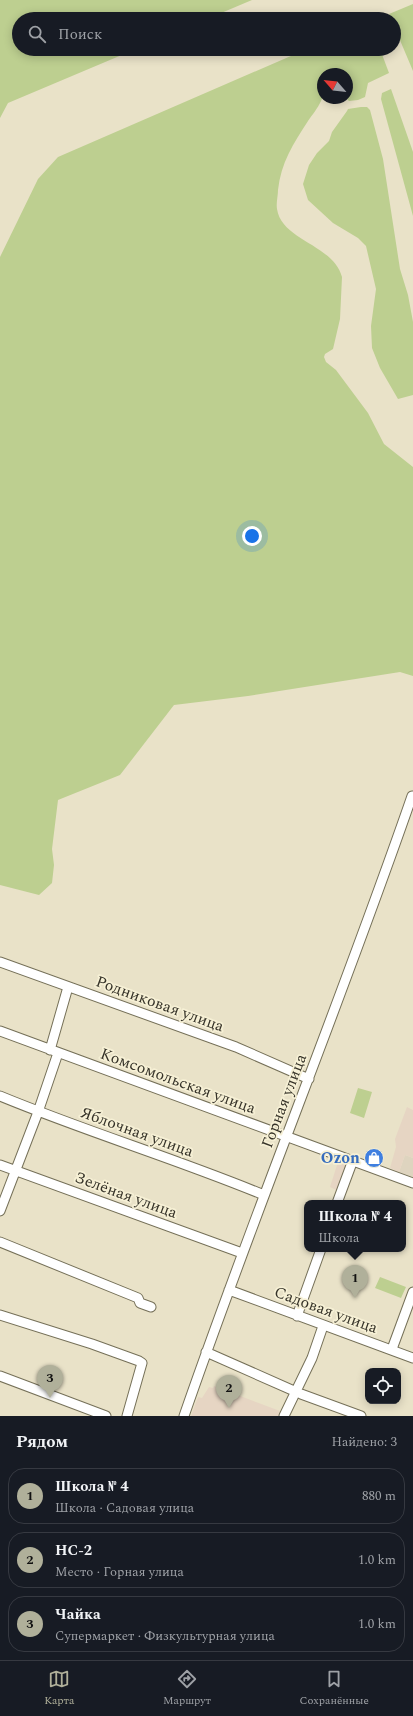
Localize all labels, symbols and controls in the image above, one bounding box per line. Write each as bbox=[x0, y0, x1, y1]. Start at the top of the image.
search box bbox=[12, 12, 401, 56]
icon: search bbox=[26, 23, 48, 45]
text: Поиск bbox=[58, 23, 102, 46]
north arrow bbox=[317, 68, 353, 104]
your location bbox=[242, 526, 262, 546]
street label: Родниковая улица bbox=[92, 970, 228, 1038]
street label: Комсомольская улица bbox=[97, 1042, 259, 1120]
street label: Горная улица bbox=[255, 1050, 313, 1152]
street label: Яблочная улица bbox=[77, 1100, 197, 1164]
place label: Ozon bbox=[321, 1146, 360, 1170]
shop icon: Ozon bbox=[363, 1147, 385, 1169]
street label: Зелёная улица bbox=[71, 1165, 181, 1225]
popup bbox=[304, 1200, 406, 1252]
text: Школа № 4 bbox=[318, 1205, 392, 1228]
text: Школа bbox=[318, 1228, 359, 1248]
pin: 1 bbox=[342, 1265, 368, 1298]
street label: Садовая улица bbox=[271, 1280, 381, 1340]
pin: 3 bbox=[37, 1365, 63, 1398]
map controls bbox=[365, 1368, 401, 1404]
button: locate bbox=[365, 1368, 401, 1404]
pin: 2 bbox=[216, 1375, 242, 1408]
text: Рядом bbox=[16, 1429, 68, 1455]
text: Найдено: 3 bbox=[331, 1432, 397, 1452]
text: Школа № 4 bbox=[55, 1475, 129, 1498]
text: 1 bbox=[26, 1486, 34, 1506]
text: 880 m bbox=[362, 1486, 396, 1506]
text: Школа · Садовая улица bbox=[55, 1498, 194, 1518]
text: НС-2 bbox=[55, 1539, 92, 1562]
text: 2 bbox=[26, 1550, 34, 1570]
text: 1.0 km bbox=[358, 1550, 396, 1570]
text: Место · Горная улица bbox=[55, 1562, 184, 1582]
text: Чайка bbox=[55, 1603, 101, 1626]
text: 3 bbox=[26, 1614, 34, 1634]
text: 1.0 km bbox=[358, 1614, 396, 1634]
text: Супермаркет · Физкультурная улица bbox=[55, 1626, 275, 1646]
tab: Карта bbox=[44, 1668, 74, 1709]
tab: Маршрут bbox=[163, 1668, 211, 1709]
tab: Сохранённые bbox=[299, 1668, 369, 1709]

